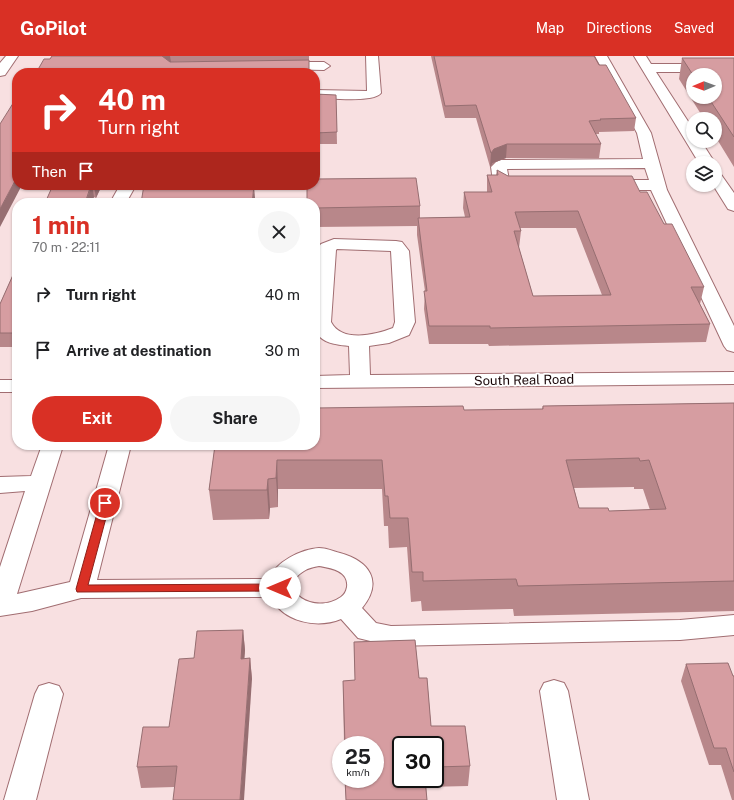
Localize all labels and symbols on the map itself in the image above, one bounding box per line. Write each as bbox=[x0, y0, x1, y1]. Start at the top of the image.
north arrow bbox=[686, 68, 722, 104]
street label: South Real Road bbox=[474, 372, 574, 388]
pin bbox=[88, 486, 122, 520]
position arrow bbox=[259, 567, 301, 609]
speed limit sign: 30 bbox=[392, 736, 444, 788]

